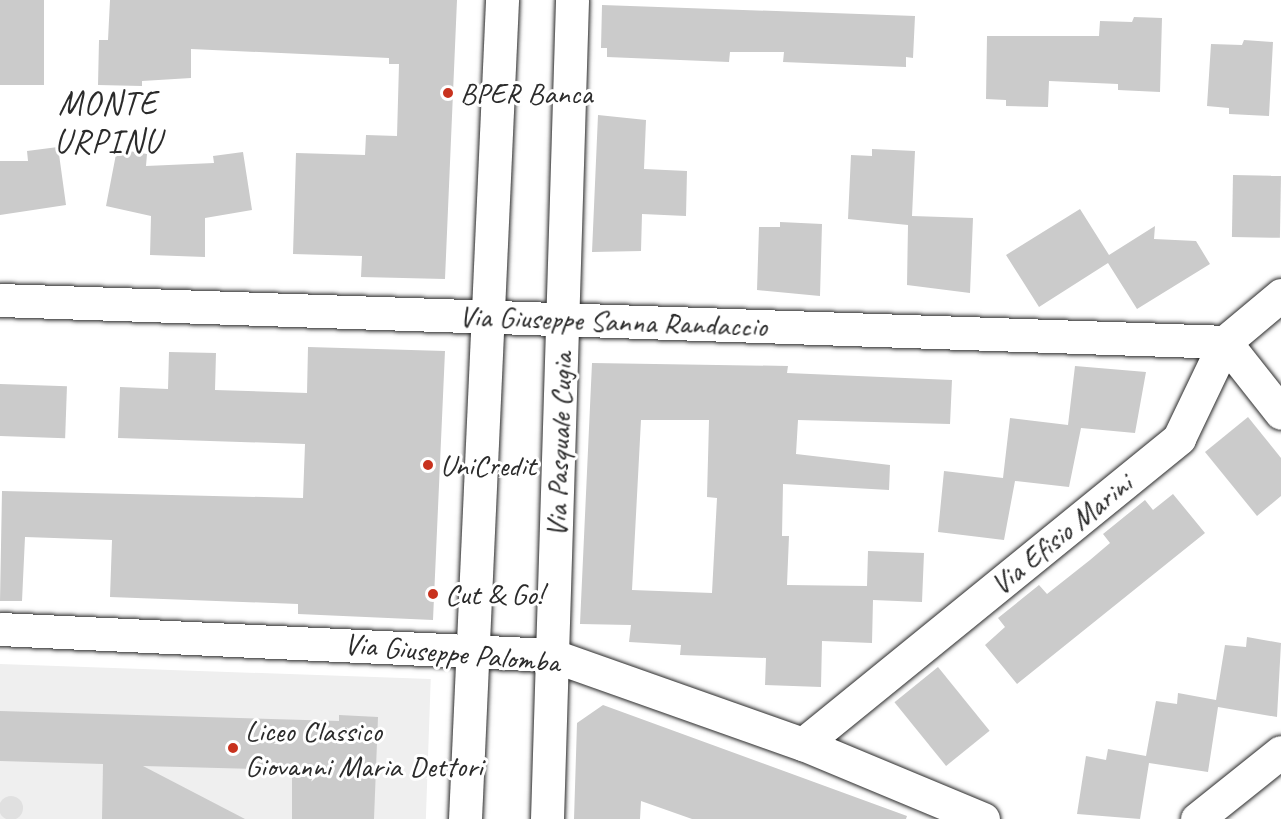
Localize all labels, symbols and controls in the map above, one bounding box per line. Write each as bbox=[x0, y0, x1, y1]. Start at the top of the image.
place label: BPER Banca bbox=[460, 75, 592, 111]
district label: MONTE URPINU bbox=[55, 84, 161, 162]
marker: BPER Banca bbox=[441, 86, 455, 100]
street label: Via Giuseppe Sanna Randaccio bbox=[458, 298, 768, 344]
street label: Via Pasquale Cugia bbox=[538, 351, 580, 539]
place label: UniCredit bbox=[440, 447, 536, 483]
marker: UniCredit bbox=[421, 458, 435, 472]
street label: Via Efisio Marini bbox=[982, 466, 1140, 602]
place label: Cut & Go! bbox=[445, 576, 543, 612]
marker: Cut & Go! bbox=[426, 587, 440, 601]
street label: Via Giuseppe Palomba bbox=[343, 626, 561, 680]
place label: Liceo Classico Giovanni Maria Dettori bbox=[245, 713, 483, 783]
marker: Liceo Classico Giovanni Maria Dettori bbox=[226, 741, 240, 755]

